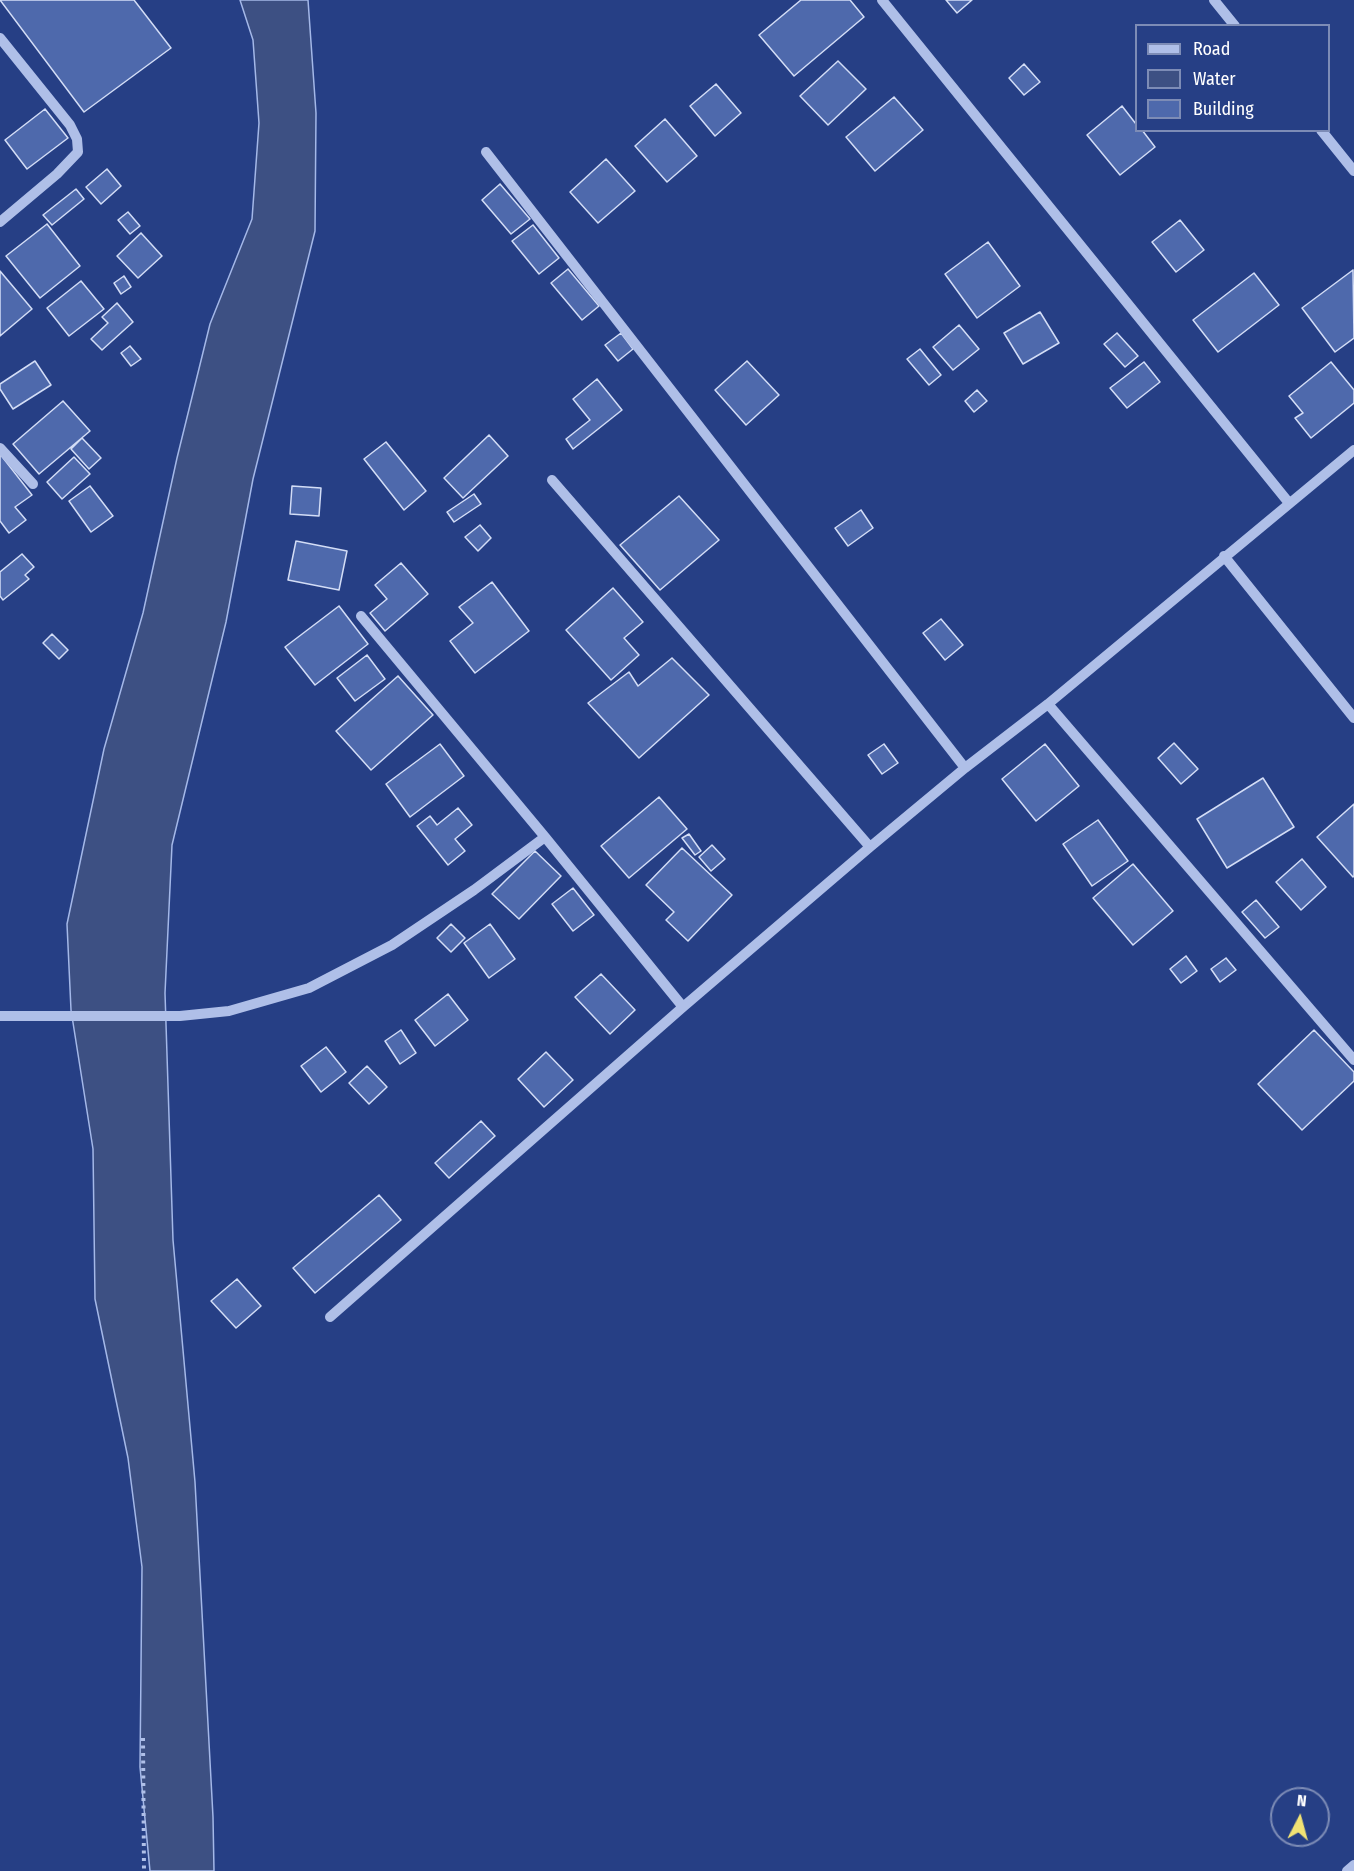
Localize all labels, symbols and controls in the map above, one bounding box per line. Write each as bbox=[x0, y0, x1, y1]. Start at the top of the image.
legend bbox=[1135, 24, 1330, 132]
text: Road bbox=[1193, 38, 1230, 60]
text: Water bbox=[1193, 68, 1236, 90]
text: Building bbox=[1193, 98, 1254, 120]
north arrow bbox=[1270, 1787, 1330, 1847]
text: N bbox=[1296, 1791, 1307, 1811]

